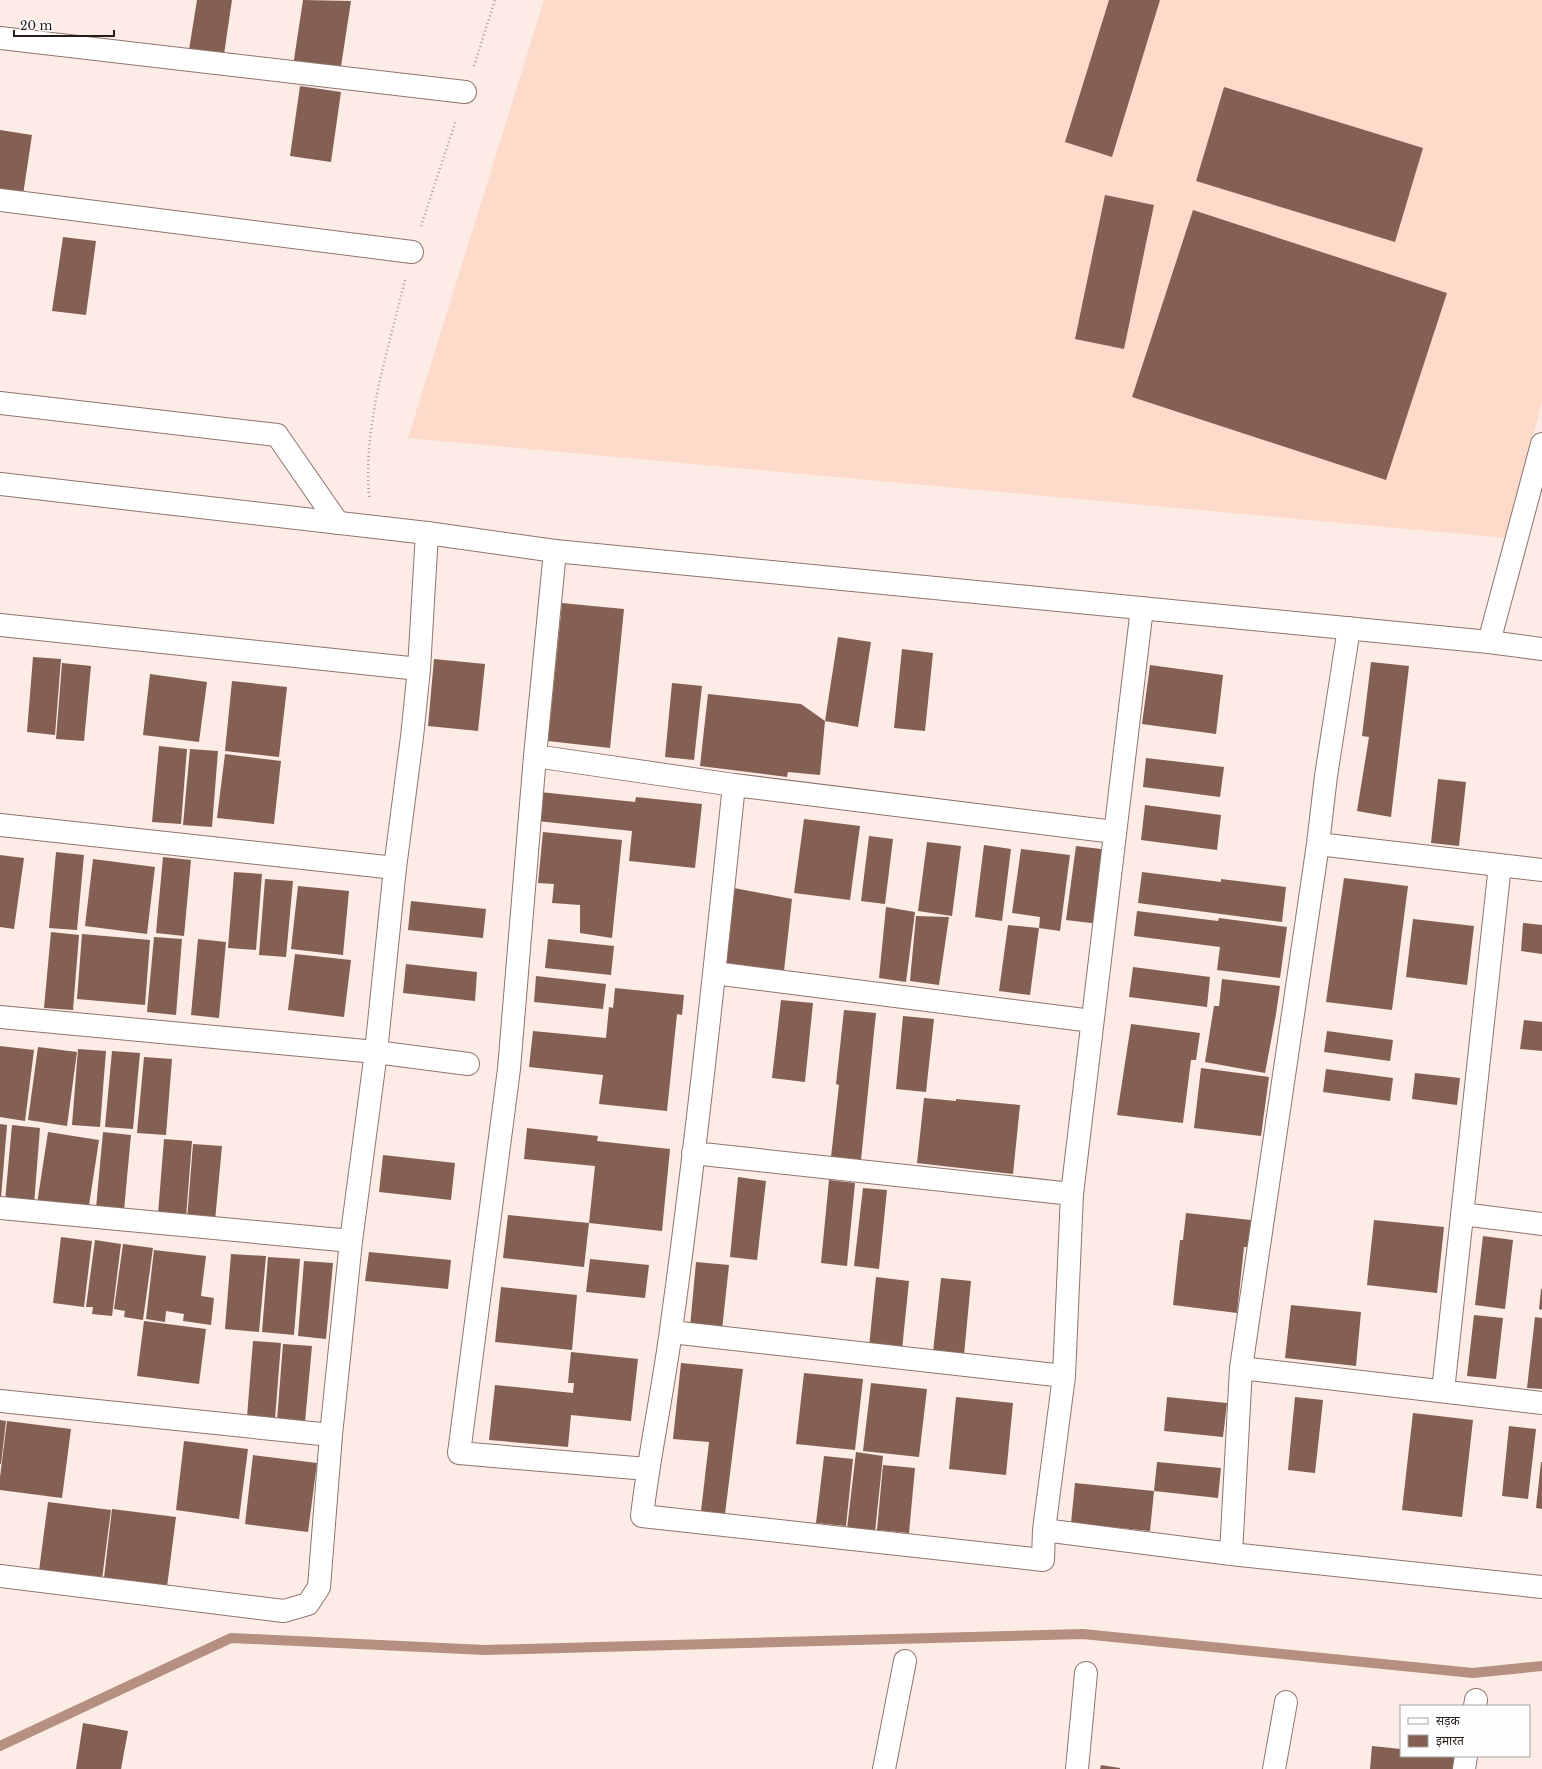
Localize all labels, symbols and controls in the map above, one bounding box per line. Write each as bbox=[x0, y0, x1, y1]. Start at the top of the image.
scale bar bbox=[14, 12, 114, 38]
text: 20 m bbox=[20, 18, 52, 33]
legend bbox=[1400, 1705, 1530, 1757]
text: सड़क bbox=[1436, 1713, 1461, 1728]
text: इमारत bbox=[1436, 1733, 1465, 1748]

